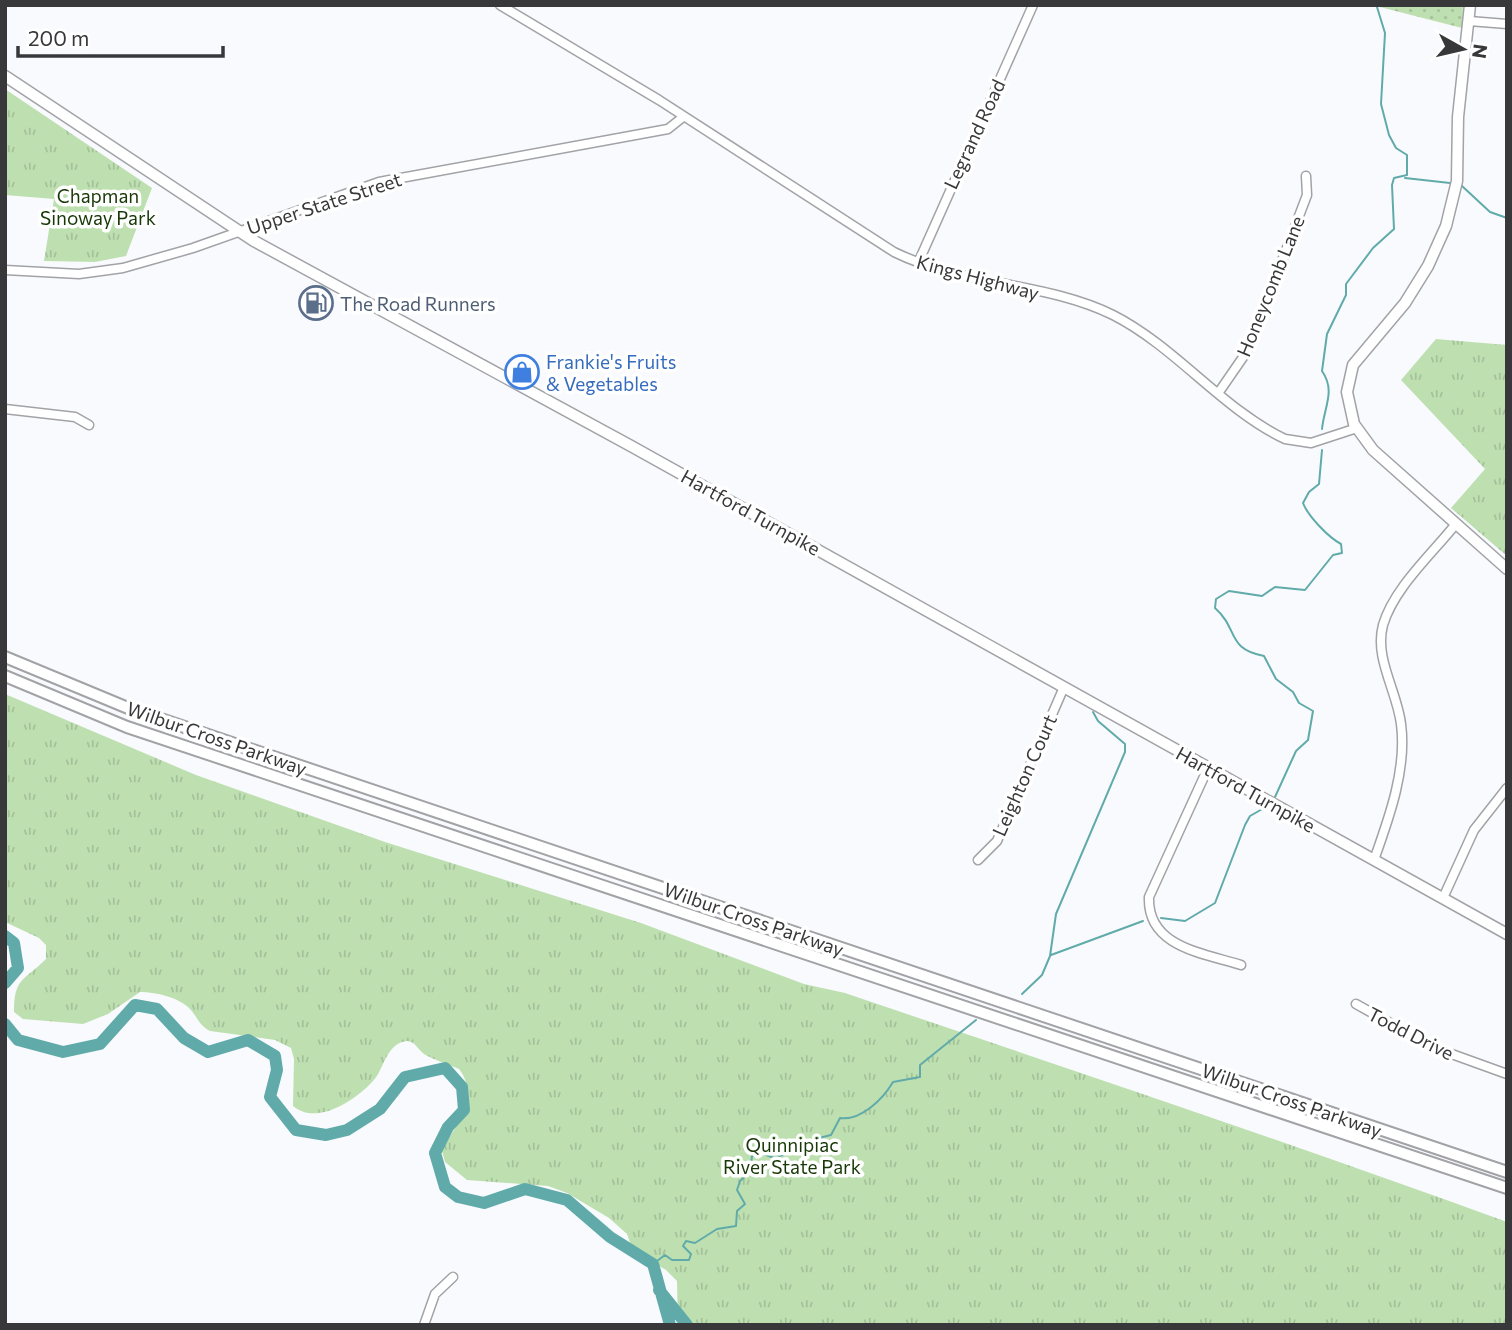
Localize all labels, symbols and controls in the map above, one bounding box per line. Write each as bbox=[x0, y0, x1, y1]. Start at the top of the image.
scale bar bbox=[18, 14, 222, 58]
north arrow bbox=[1428, 14, 1498, 84]
text: 200 m bbox=[28, 25, 89, 50]
text: N bbox=[1468, 43, 1493, 60]
street label: Legrand Road bbox=[939, 75, 1009, 193]
street label: Upper State Street bbox=[244, 167, 404, 239]
park label: Chapman Sinoway Park bbox=[40, 184, 156, 229]
street label: Honeycomb Lane bbox=[1231, 212, 1309, 360]
street label: Kings Highway bbox=[914, 250, 1042, 304]
fuel station icon: The Road Runners bbox=[297, 284, 335, 322]
place label: The Road Runners bbox=[340, 292, 496, 315]
place label: Frankie's Fruits & Vegetables bbox=[546, 350, 676, 395]
shop icon: Frankie's Fruits & Vegetables bbox=[503, 353, 541, 391]
street label: Hartford Turnpike bbox=[677, 464, 825, 560]
street label: Wilbur Cross Parkway bbox=[124, 696, 310, 780]
street label: Leighton Court bbox=[987, 710, 1061, 839]
street label: Hartford Turnpike bbox=[1172, 741, 1320, 837]
street label: Wilbur Cross Parkway bbox=[661, 877, 847, 961]
street label: Todd Drive bbox=[1364, 1002, 1458, 1064]
street label: Wilbur Cross Parkway bbox=[1199, 1058, 1385, 1142]
park label: Quinnipiac River State Park bbox=[723, 1133, 861, 1178]

